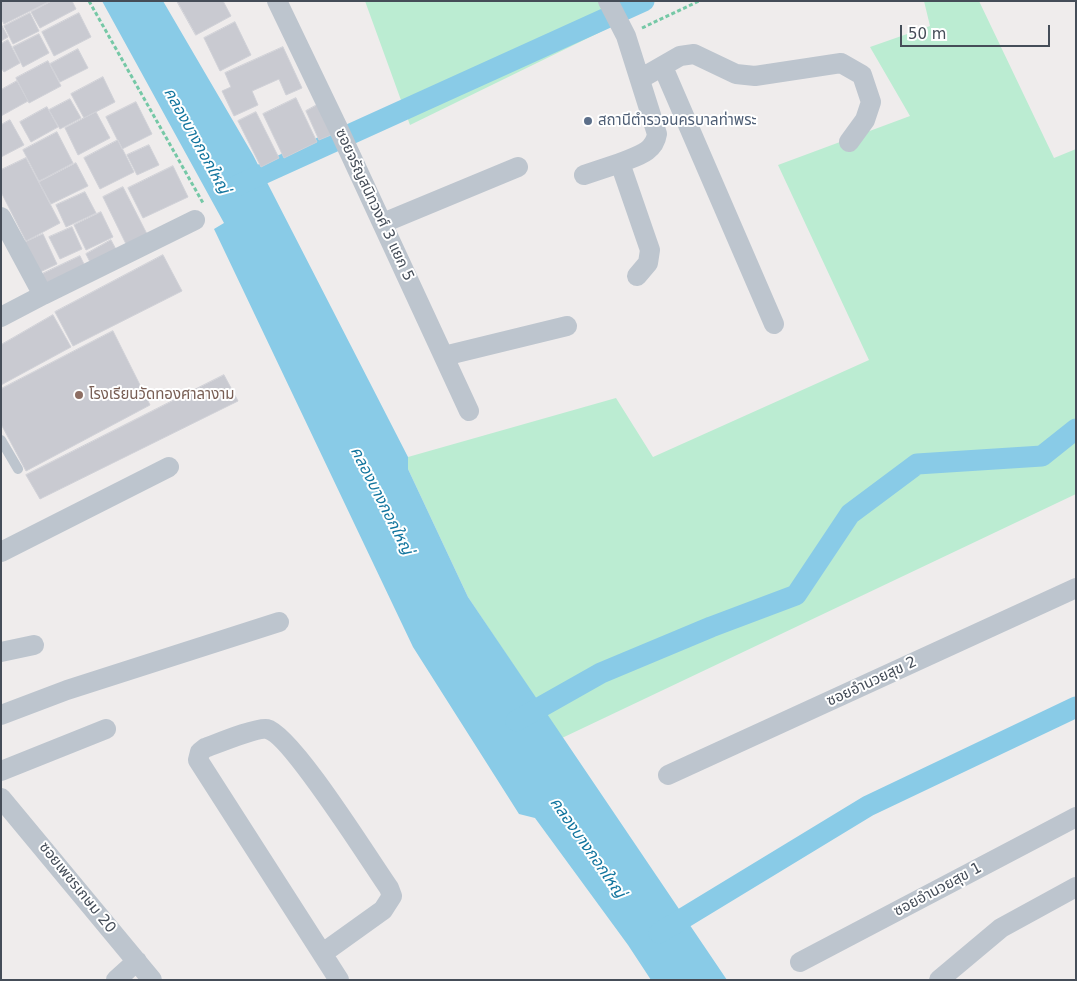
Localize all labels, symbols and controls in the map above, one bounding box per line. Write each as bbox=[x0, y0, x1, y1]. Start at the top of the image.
scale bar bbox=[902, 15, 1052, 47]
text: 50 m bbox=[908, 25, 946, 43]
water label: คลองบางกอกใหญ่ bbox=[159, 85, 233, 197]
place label: สถานีตำรวจนครบาลท่าพระ bbox=[598, 112, 757, 130]
marker: สถานีตำรวจนครบาลท่าพระ bbox=[582, 115, 594, 127]
street label: ซอยจรัญสนิทวงศ์ 3 แยก 5 bbox=[331, 126, 417, 284]
place label: โรงเรียนวัดทองศาลางาม bbox=[89, 386, 234, 404]
marker: โรงเรียนวัดทองศาลางาม bbox=[73, 389, 85, 401]
water label: คลองบางกอกใหญ่ bbox=[346, 444, 416, 558]
street label: ซอยอำนวยสุข 2 bbox=[824, 653, 920, 711]
water label: คลองบางกอกใหญ่ bbox=[545, 794, 629, 902]
street label: ซอยเพชรเกษม 20 bbox=[35, 839, 119, 937]
street label: ซอยอำนวยสุข 1 bbox=[891, 859, 985, 921]

